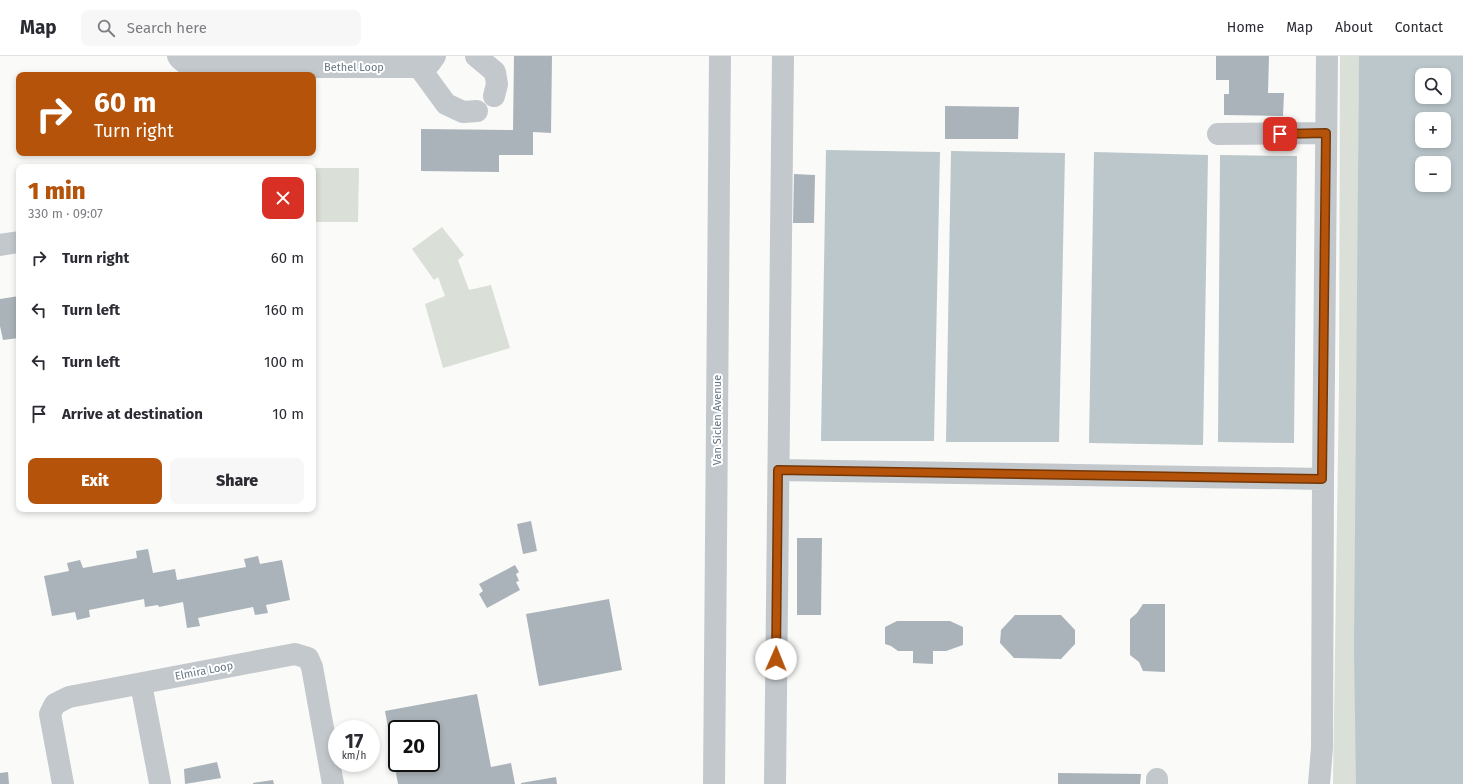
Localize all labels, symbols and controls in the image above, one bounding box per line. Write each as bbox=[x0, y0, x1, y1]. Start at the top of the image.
search box bbox=[81, 10, 361, 46]
text: Map bbox=[20, 16, 57, 39]
icon: search bbox=[95, 17, 117, 39]
text: Search here bbox=[127, 19, 207, 37]
text: Home bbox=[1227, 19, 1264, 36]
text: Map bbox=[1286, 19, 1313, 36]
text: About bbox=[1335, 19, 1373, 36]
text: Contact bbox=[1395, 19, 1443, 36]
street label: Bethel Loop bbox=[324, 61, 384, 74]
map controls bbox=[1415, 68, 1451, 192]
button: search bbox=[1415, 68, 1451, 104]
text: 60 m bbox=[94, 86, 156, 119]
icon: right bbox=[28, 88, 80, 140]
button: + bbox=[1415, 112, 1451, 148]
pin bbox=[1263, 117, 1297, 151]
text: Turn right bbox=[94, 120, 174, 142]
icon: arrive bbox=[1269, 123, 1291, 145]
button: − bbox=[1415, 156, 1451, 192]
text: 1 min bbox=[28, 177, 86, 205]
button: close bbox=[262, 177, 304, 219]
text: 330 m · 09:07 bbox=[28, 206, 103, 221]
icon: right bbox=[28, 247, 50, 269]
text: Turn right bbox=[62, 249, 129, 267]
text: 60 m bbox=[271, 249, 304, 267]
icon: left bbox=[28, 299, 50, 321]
text: Turn left bbox=[62, 301, 120, 319]
text: 160 m bbox=[264, 301, 304, 319]
icon: left bbox=[28, 351, 50, 373]
text: Turn left bbox=[62, 353, 120, 371]
text: 100 m bbox=[264, 353, 304, 371]
street label: Van Siclen Avenue bbox=[711, 375, 724, 465]
icon: arrive bbox=[28, 403, 50, 425]
text: Arrive at destination bbox=[62, 405, 203, 423]
text: 10 m bbox=[272, 405, 304, 423]
button: Exit bbox=[28, 458, 162, 504]
button: Share bbox=[170, 458, 304, 504]
position arrow bbox=[755, 638, 797, 680]
street label: Elmira Loop bbox=[174, 659, 234, 683]
speed limit sign: 20 bbox=[388, 720, 440, 772]
text: 17 bbox=[345, 729, 363, 753]
text: km/h bbox=[342, 750, 366, 762]

